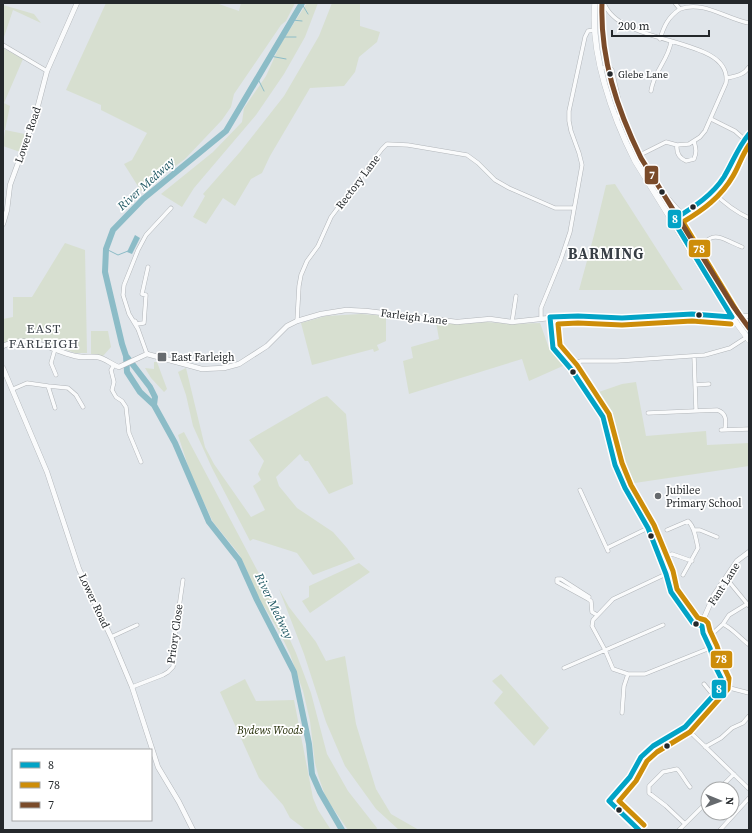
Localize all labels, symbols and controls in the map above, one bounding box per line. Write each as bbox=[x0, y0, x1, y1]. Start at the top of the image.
scale bar bbox=[612, 12, 709, 38]
text: 200 m bbox=[618, 18, 650, 34]
place label: Glebe Lane bbox=[618, 68, 668, 81]
marker: Glebe Lane bbox=[605, 69, 615, 79]
street label: Lower Road bbox=[11, 104, 45, 165]
street label: Rectory Lane bbox=[332, 151, 384, 212]
water label: River Medway bbox=[113, 154, 178, 215]
line badge: 7 bbox=[644, 165, 659, 185]
text: 7 bbox=[649, 168, 655, 183]
unlabelled marker bbox=[657, 187, 667, 197]
unlabelled marker bbox=[688, 202, 698, 212]
line badge: 8 bbox=[667, 209, 682, 229]
text: 8 bbox=[672, 212, 678, 227]
line badge: 78 bbox=[688, 239, 711, 258]
text: 78 bbox=[693, 242, 705, 257]
district label: BARMING bbox=[568, 243, 644, 264]
street label: Farleigh Lane bbox=[380, 305, 449, 329]
unlabelled marker bbox=[694, 310, 704, 320]
district label: EAST FARLEIGH bbox=[9, 320, 79, 352]
place label: East Farleigh bbox=[171, 350, 235, 365]
marker: East Farleigh bbox=[156, 351, 168, 363]
unlabelled marker bbox=[568, 367, 578, 377]
place label: Jubilee Primary School bbox=[665, 483, 741, 511]
marker: Jubilee Primary School bbox=[653, 491, 663, 501]
unlabelled marker bbox=[646, 531, 656, 541]
street label: Fant Lane bbox=[704, 559, 744, 608]
water label: River Medway bbox=[251, 569, 297, 642]
street label: Lower Road bbox=[75, 571, 113, 631]
street label: Priory Close bbox=[163, 603, 187, 665]
unlabelled marker bbox=[691, 619, 701, 629]
line badge: 78 bbox=[710, 650, 733, 669]
text: 78 bbox=[715, 652, 727, 667]
line badge: 8 bbox=[711, 679, 727, 699]
text: 8 bbox=[716, 682, 722, 697]
park label: Bydews Woods bbox=[236, 723, 303, 738]
unlabelled marker bbox=[662, 741, 672, 751]
legend bbox=[12, 749, 152, 821]
text: 8 bbox=[48, 757, 54, 773]
text: 78 bbox=[48, 777, 60, 793]
north arrow bbox=[700, 781, 740, 821]
text: 7 bbox=[48, 797, 54, 813]
text: N bbox=[722, 797, 737, 805]
unlabelled marker bbox=[614, 805, 624, 815]

